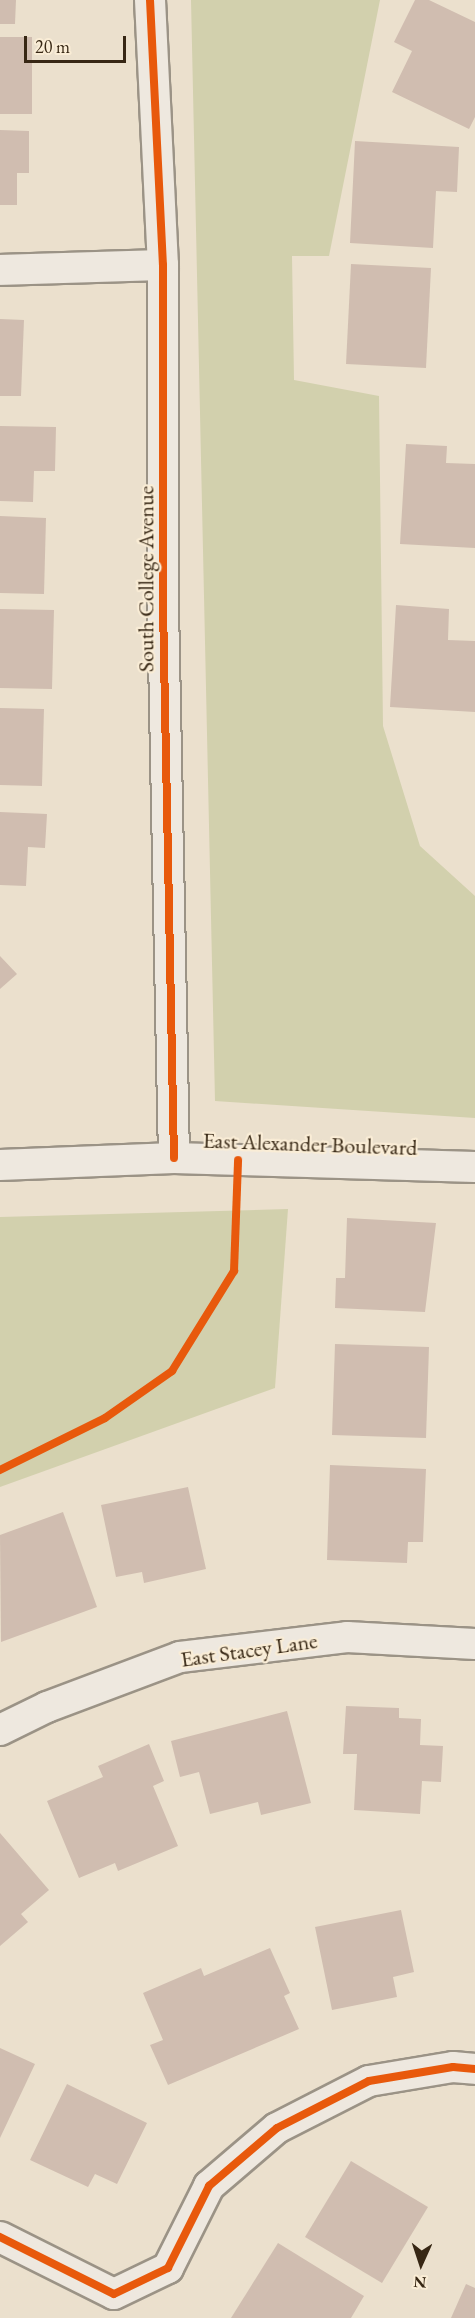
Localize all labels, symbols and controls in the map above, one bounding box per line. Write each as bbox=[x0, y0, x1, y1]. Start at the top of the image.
scale bar bbox=[27, 24, 129, 62]
text: 20 m bbox=[35, 35, 70, 58]
street label: South College Avenue bbox=[133, 486, 159, 672]
street label: East Alexander Boulevard bbox=[202, 1127, 418, 1161]
street label: East Stacey Lane bbox=[179, 1627, 319, 1673]
north arrow bbox=[391, 2234, 451, 2294]
text: N bbox=[413, 2272, 427, 2293]

